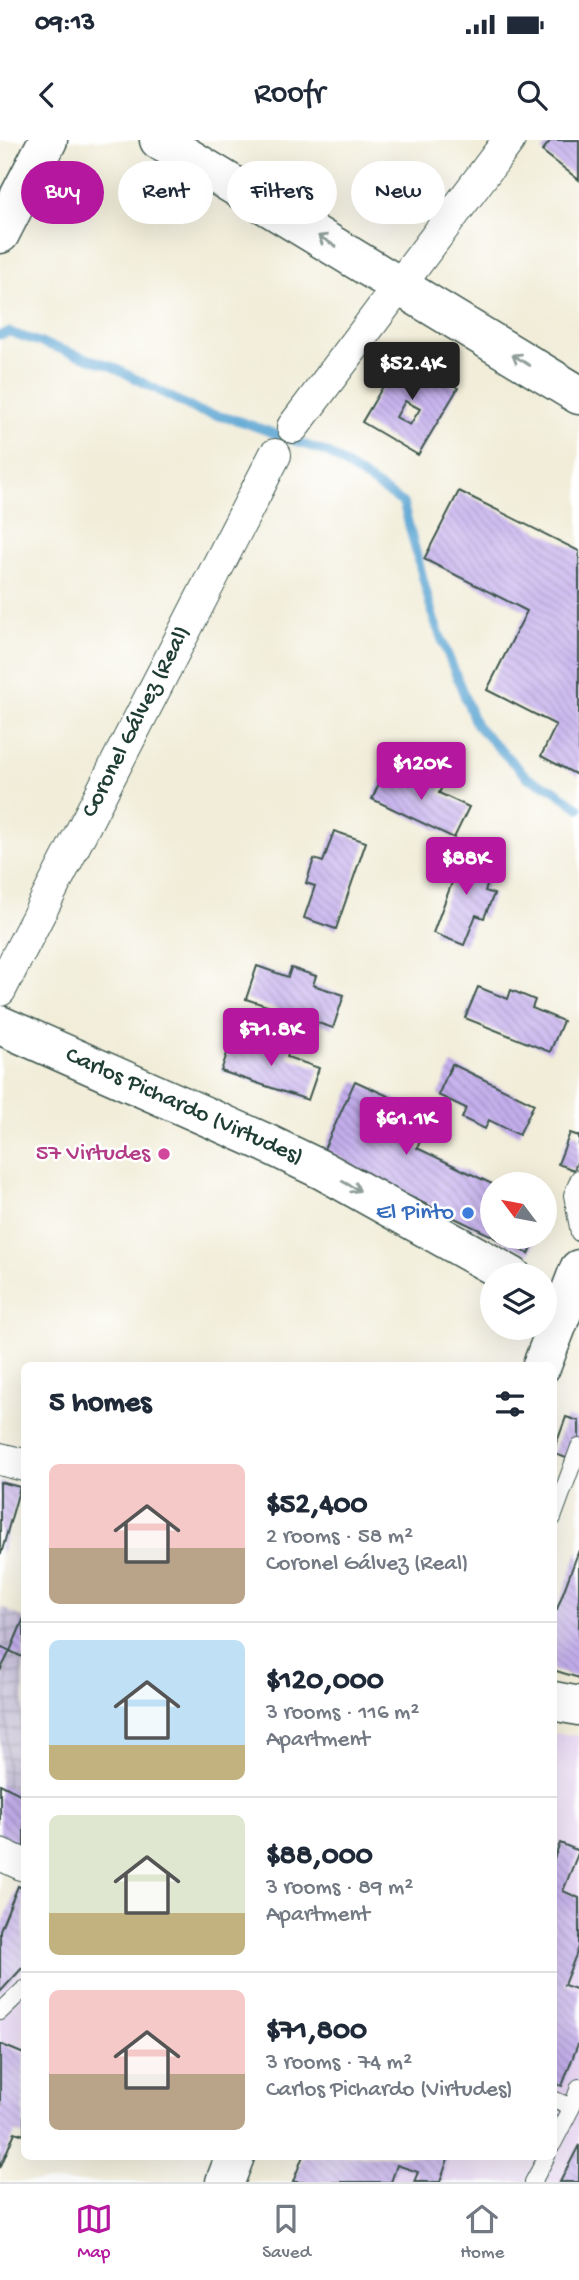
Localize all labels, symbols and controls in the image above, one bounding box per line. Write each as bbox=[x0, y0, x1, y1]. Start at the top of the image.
text: 09:13 bbox=[35, 9, 95, 40]
icon: back bbox=[28, 76, 66, 114]
text: Roofr bbox=[254, 76, 325, 114]
icon: search bbox=[513, 76, 551, 114]
chip: Buy bbox=[21, 161, 104, 224]
chip: Rent bbox=[118, 161, 213, 224]
chip: Filters bbox=[227, 161, 337, 224]
chip: New bbox=[351, 161, 445, 224]
one-way arrow bbox=[317, 234, 337, 248]
pin: $52.4K bbox=[355, 342, 469, 402]
text: $52.4K bbox=[380, 351, 444, 378]
one-way arrow bbox=[511, 352, 531, 366]
street label: Coronel Gálvez (Real) bbox=[76, 621, 198, 823]
pin: $120K bbox=[372, 742, 470, 802]
text: $120K bbox=[393, 751, 449, 778]
pin: $88K bbox=[425, 838, 507, 897]
text: $88K bbox=[442, 846, 490, 873]
pin: $71.8K bbox=[214, 1009, 328, 1068]
text: $71.8K bbox=[239, 1017, 303, 1044]
street label: Carlos Pichardo (Virtudes) bbox=[60, 1041, 308, 1173]
pin: $61.1K bbox=[349, 1098, 463, 1157]
text: $61.1K bbox=[376, 1106, 436, 1133]
place label: 57 Virtudes bbox=[36, 1140, 151, 1169]
marker: 57 Virtudes bbox=[156, 1146, 172, 1162]
north arrow bbox=[480, 1172, 556, 1250]
map controls bbox=[480, 1172, 557, 1340]
one-way arrow bbox=[341, 1179, 361, 1193]
place label: El Pinto bbox=[376, 1199, 454, 1228]
marker: El Pinto bbox=[460, 1205, 476, 1221]
button: layers bbox=[480, 1263, 557, 1340]
icon: filters bbox=[491, 1385, 529, 1423]
text: 5 homes bbox=[49, 1387, 151, 1422]
text: $52,400 bbox=[266, 1489, 368, 1524]
icon: home bbox=[105, 1492, 189, 1576]
text: 2 rooms · 58 m² bbox=[266, 1524, 413, 1551]
text: Coronel Gálvez (Real) bbox=[266, 1551, 469, 1578]
text: $120,000 bbox=[266, 1665, 384, 1700]
icon: home bbox=[105, 1668, 189, 1752]
text: 3 rooms · 116 m² bbox=[266, 1700, 419, 1727]
text: Apartment bbox=[266, 1727, 370, 1754]
text: $88,000 bbox=[266, 1840, 373, 1875]
icon: home bbox=[105, 1843, 189, 1927]
text: 3 rooms · 89 m² bbox=[266, 1875, 413, 1902]
text: Apartment bbox=[266, 1902, 370, 1929]
text: $71,800 bbox=[266, 2015, 367, 2050]
icon: home bbox=[105, 2018, 189, 2102]
text: 3 rooms · 74 m² bbox=[266, 2050, 412, 2077]
text: Carlos Pichardo (Virtudes) bbox=[266, 2077, 513, 2104]
tab: Map bbox=[75, 2200, 113, 2265]
tab: Saved bbox=[262, 2200, 311, 2265]
tab: Home bbox=[460, 2200, 504, 2265]

